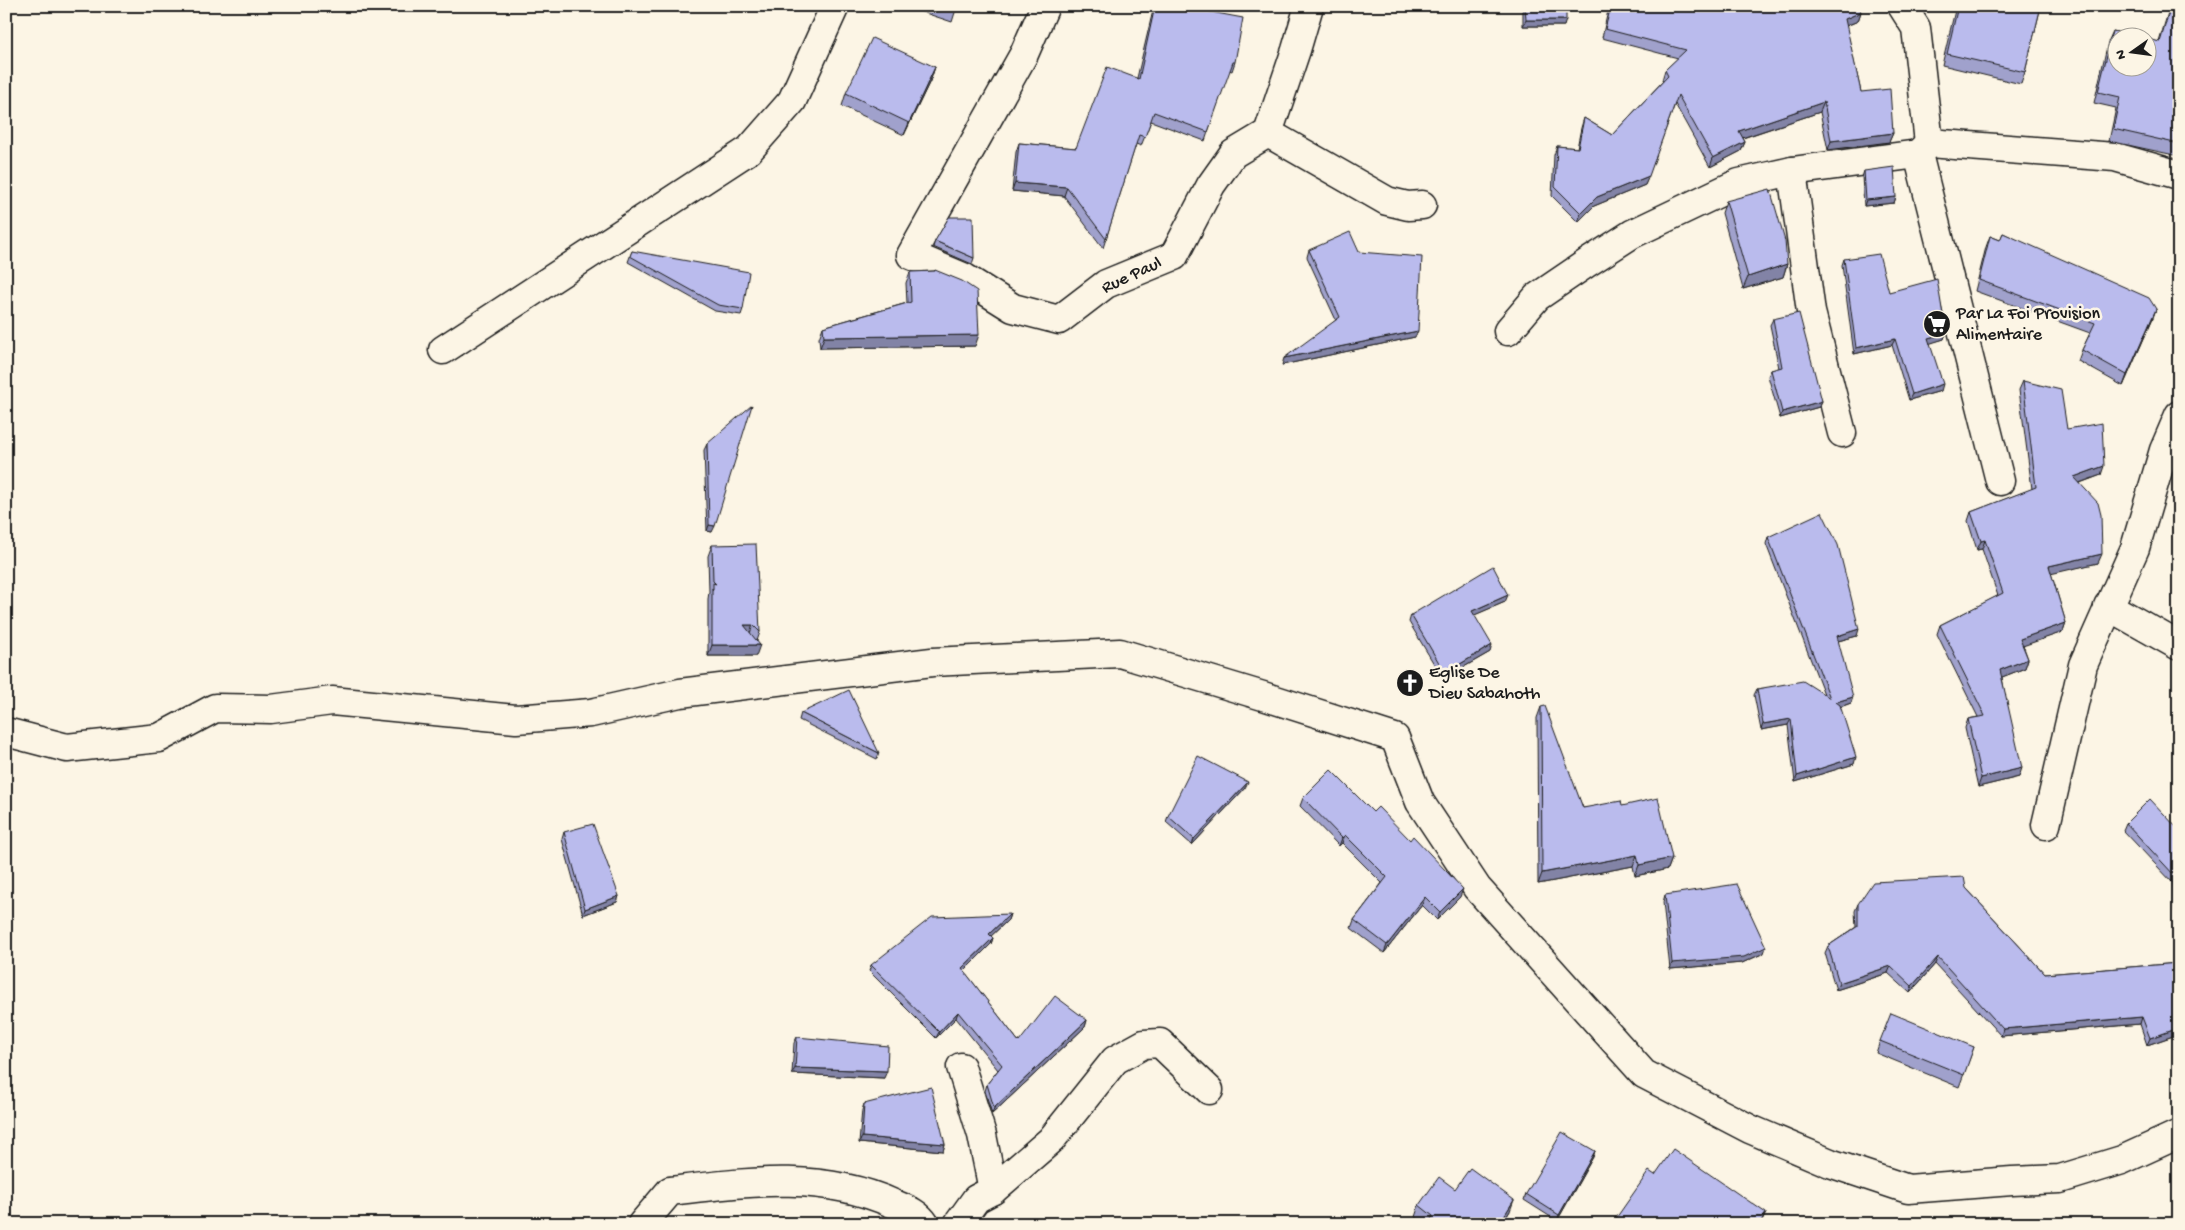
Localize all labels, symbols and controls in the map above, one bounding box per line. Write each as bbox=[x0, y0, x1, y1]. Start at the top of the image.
north arrow bbox=[2108, 28, 2158, 78]
text: N bbox=[2112, 48, 2131, 61]
street label: Rue Paul bbox=[1099, 253, 1165, 299]
place label: Par La Foi Provision Alimentaire bbox=[1955, 304, 2100, 346]
supermarket icon: Par La Foi Provision Alimentaire bbox=[1922, 309, 1952, 339]
place label: Eglise De Dieu Sabahoth bbox=[1428, 663, 1541, 705]
church icon: Eglise De Dieu Sabahoth bbox=[1395, 668, 1425, 698]

